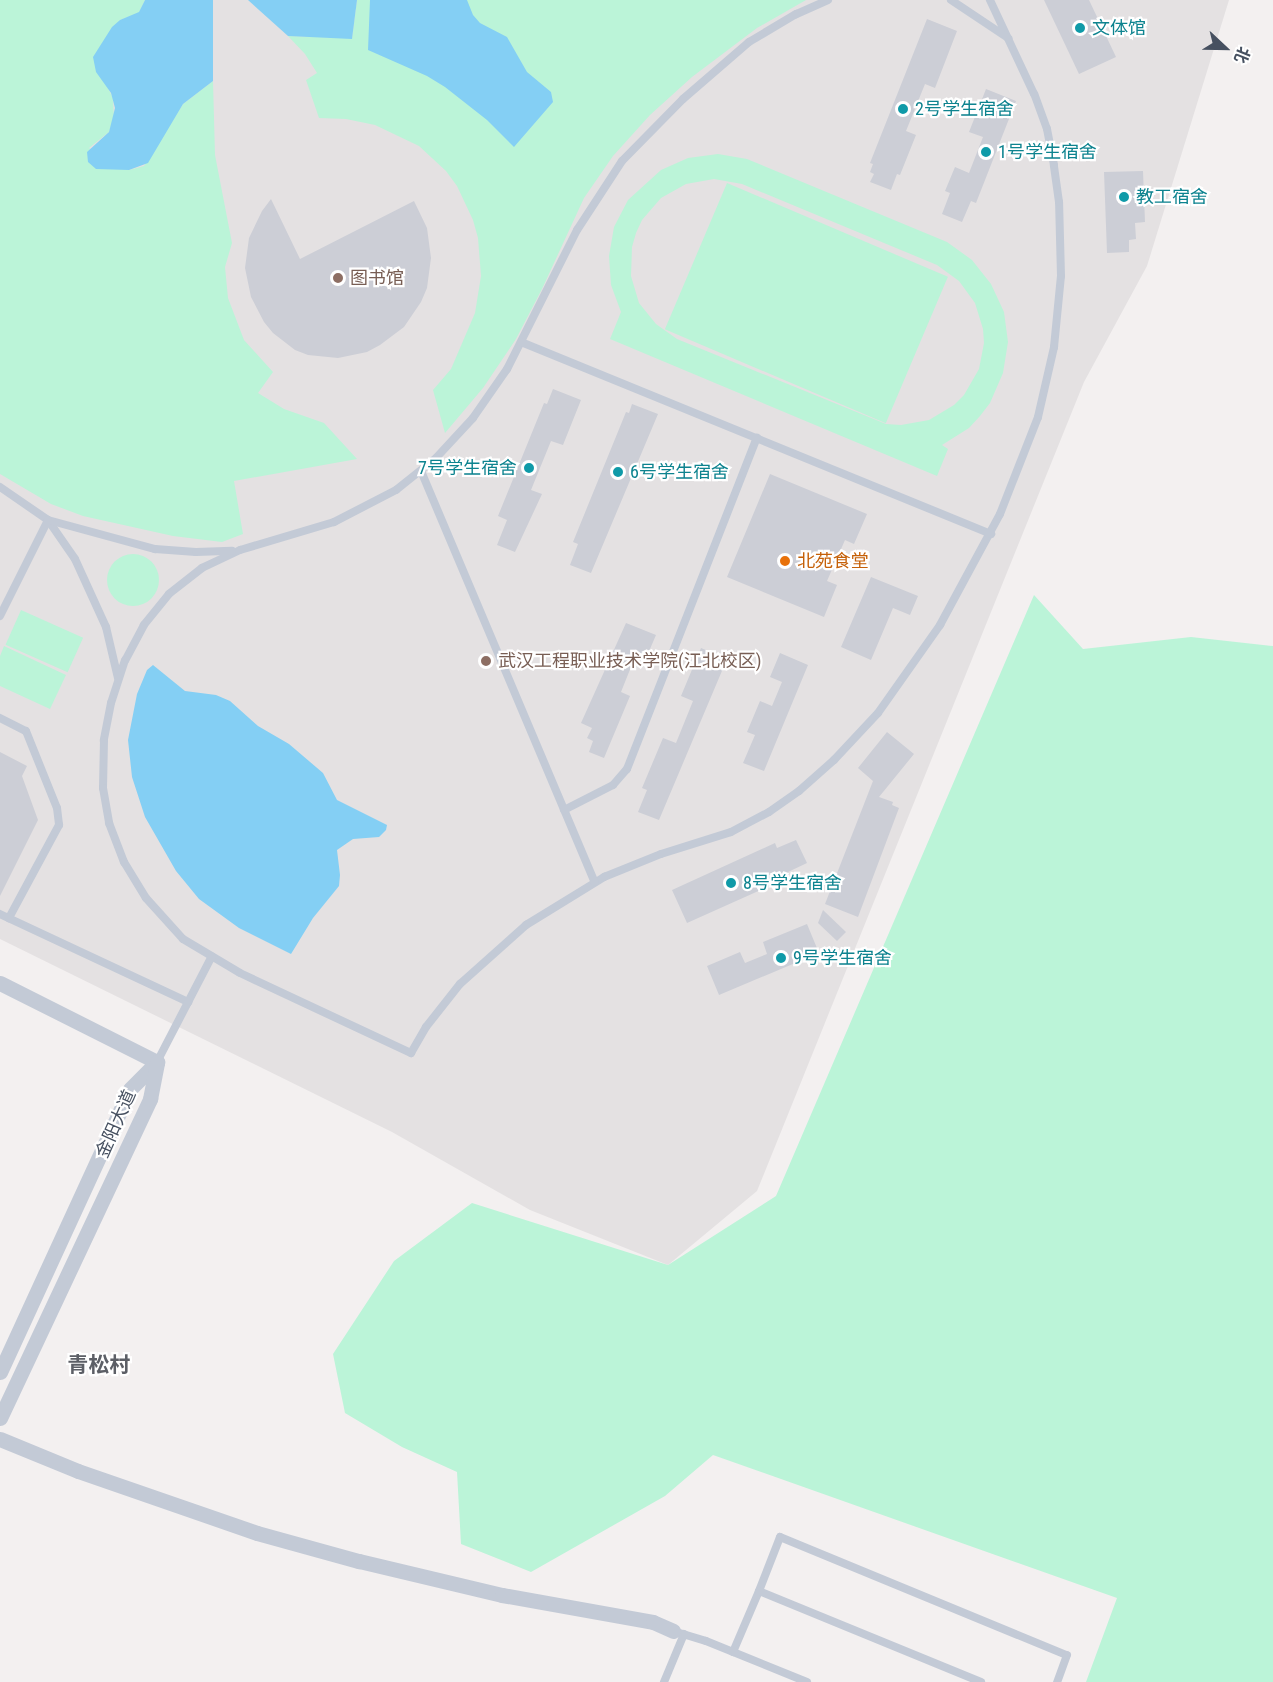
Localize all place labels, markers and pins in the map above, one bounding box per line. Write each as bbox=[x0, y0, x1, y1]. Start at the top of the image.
place label: 文体馆 bbox=[1092, 17, 1146, 39]
marker: 文体馆 bbox=[1073, 21, 1087, 35]
place label: 2号学生宿舍 bbox=[915, 98, 1014, 120]
marker: 2号学生宿舍 bbox=[896, 102, 910, 116]
place label: 1号学生宿舍 bbox=[998, 141, 1097, 163]
marker: 1号学生宿舍 bbox=[979, 145, 993, 159]
place label: 教工宿舍 bbox=[1136, 186, 1208, 208]
marker: 教工宿舍 bbox=[1117, 190, 1131, 204]
place label: 图书馆 bbox=[350, 267, 404, 289]
marker: 图书馆 bbox=[331, 271, 345, 285]
place label: 7号学生宿舍 bbox=[418, 457, 517, 479]
marker: 7号学生宿舍 bbox=[522, 461, 536, 475]
place label: 6号学生宿舍 bbox=[630, 461, 729, 483]
marker: 6号学生宿舍 bbox=[611, 465, 625, 479]
place label: 北苑食堂 bbox=[797, 550, 869, 572]
marker: 北苑食堂 bbox=[778, 554, 792, 568]
place label: 武汉工程职业技术学院(江北校区) bbox=[498, 650, 761, 672]
marker: 武汉工程职业技术学院(江北校区) bbox=[479, 654, 493, 668]
place label: 8号学生宿舍 bbox=[743, 872, 842, 894]
marker: 8号学生宿舍 bbox=[724, 876, 738, 890]
place label: 9号学生宿舍 bbox=[793, 947, 892, 969]
marker: 9号学生宿舍 bbox=[774, 951, 788, 965]

